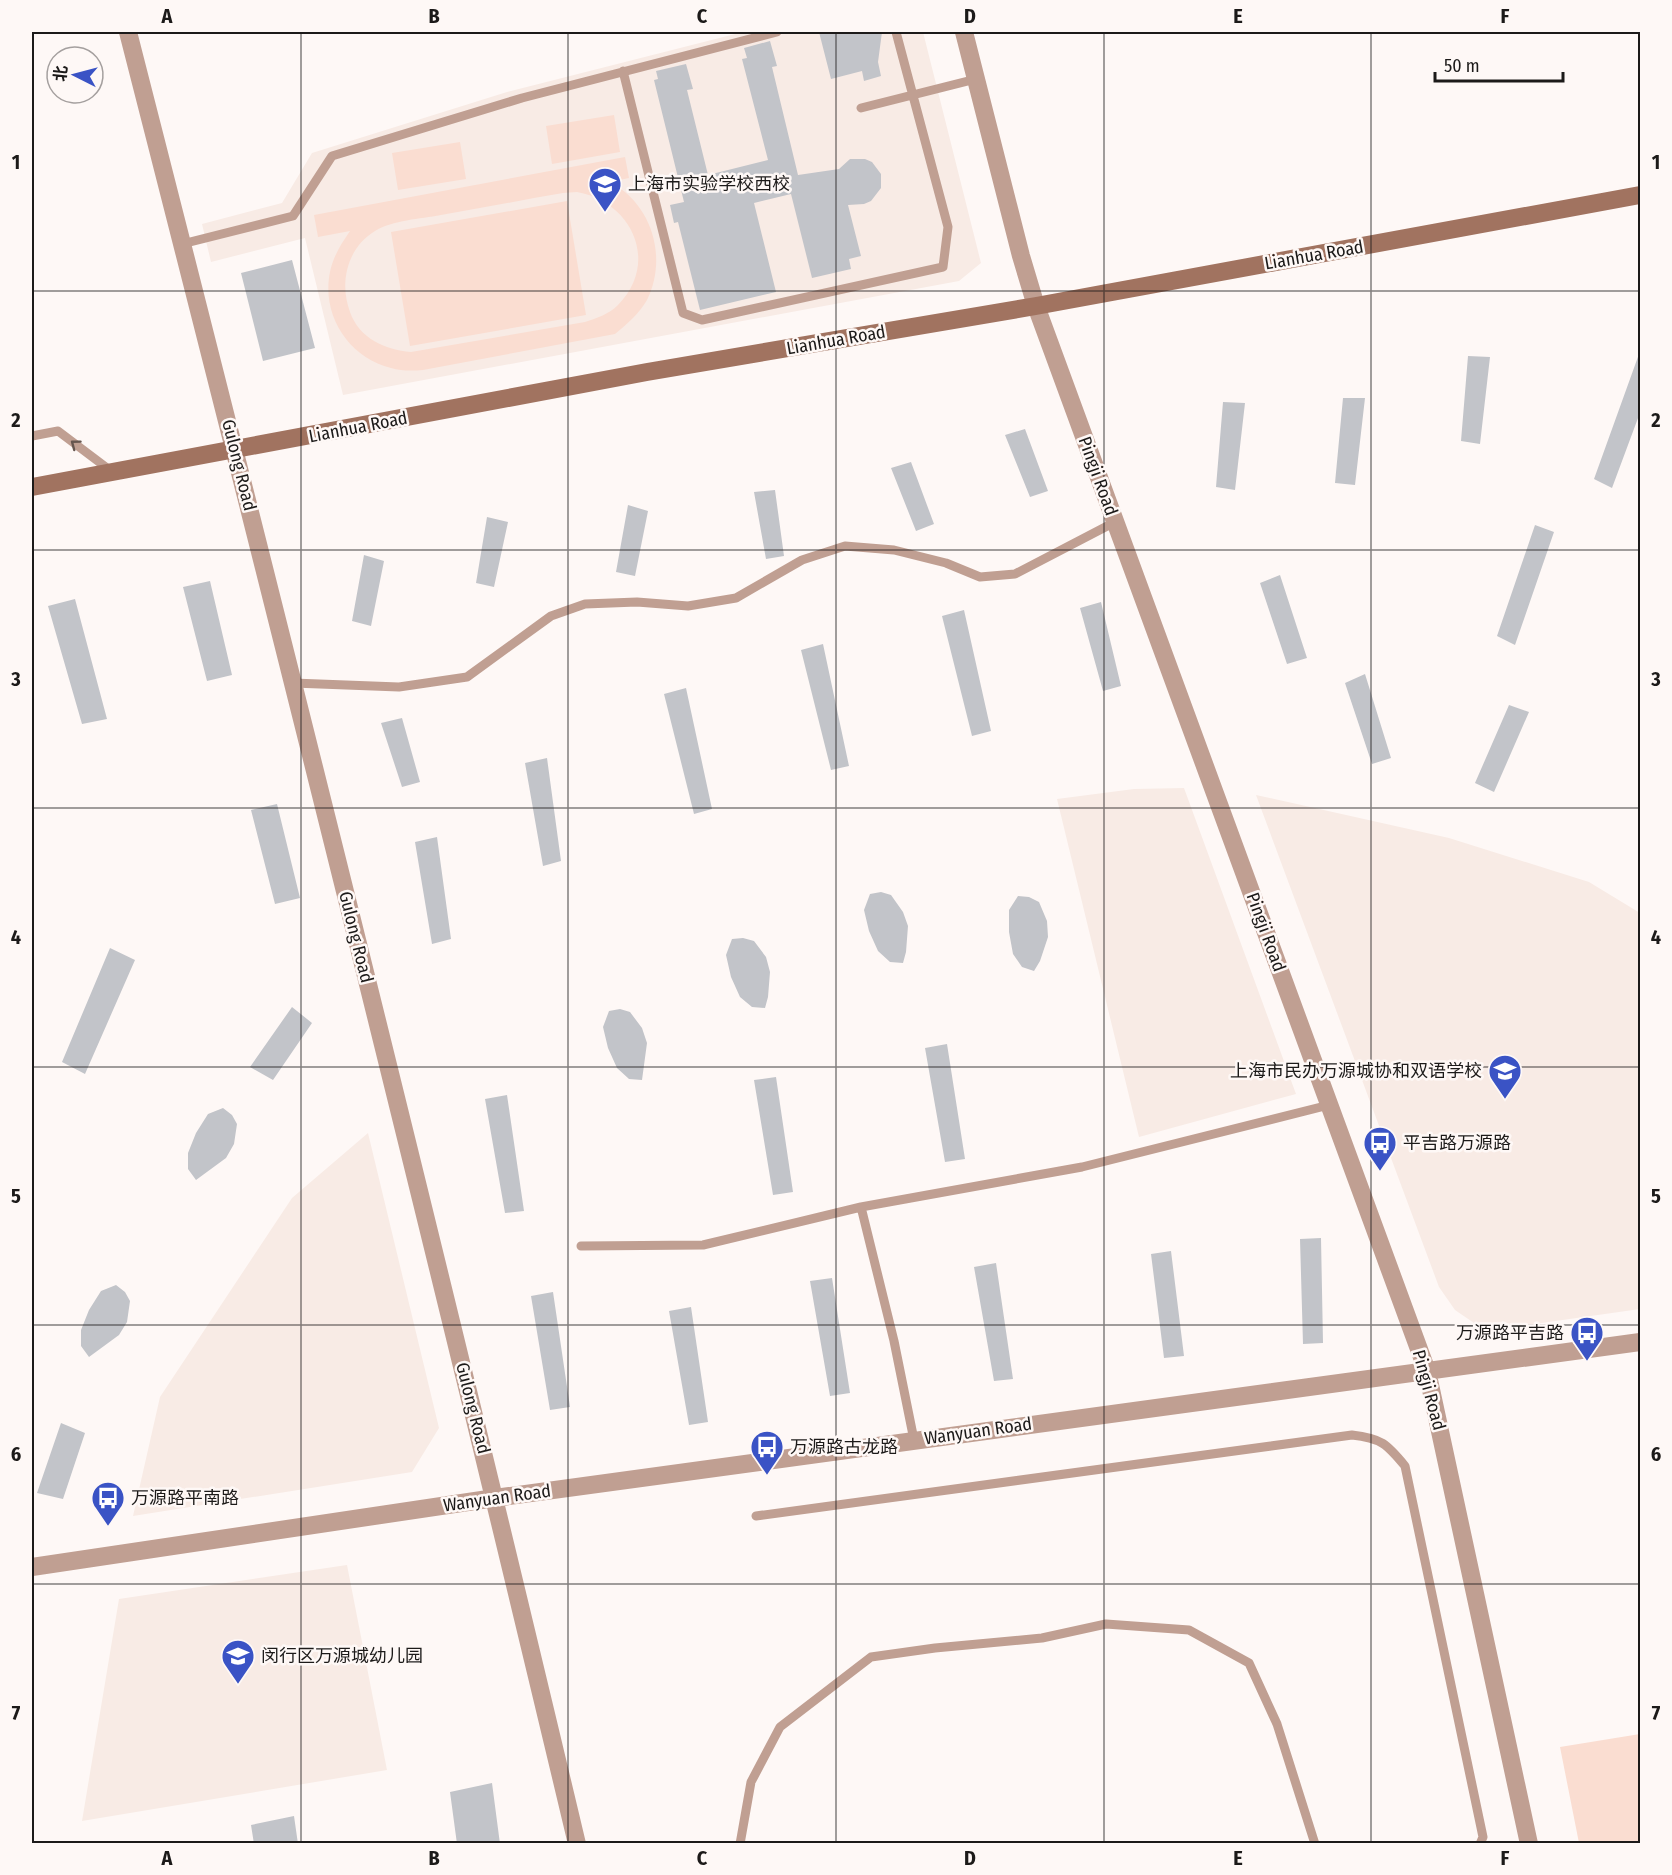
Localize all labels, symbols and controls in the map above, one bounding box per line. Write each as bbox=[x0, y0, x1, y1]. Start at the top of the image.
text: A bbox=[161, 4, 174, 28]
text: B bbox=[428, 4, 440, 28]
text: C bbox=[697, 4, 708, 28]
text: D bbox=[964, 4, 976, 28]
text: E bbox=[1233, 4, 1243, 28]
text: F bbox=[1501, 4, 1510, 28]
north arrow bbox=[45, 45, 105, 105]
scale bar bbox=[1435, 45, 1562, 83]
text: 50 m bbox=[1444, 55, 1480, 77]
text: 北 bbox=[50, 65, 71, 82]
text: 1 bbox=[12, 150, 20, 174]
text: 1 bbox=[1652, 150, 1660, 174]
school or university icon: 上海市实验学校西校 bbox=[587, 166, 623, 213]
place label: 上海市实验学校西校 bbox=[628, 173, 790, 195]
street label: Lianhua Road bbox=[1263, 235, 1365, 275]
street label: Lianhua Road bbox=[785, 320, 887, 360]
street label: Lianhua Road bbox=[307, 407, 409, 447]
text: 2 bbox=[10, 408, 21, 432]
text: 2 bbox=[1650, 408, 1661, 432]
street label: Gulong Road bbox=[217, 417, 261, 513]
street label: Pingji Road bbox=[1074, 433, 1122, 519]
one-way arrow bbox=[70, 440, 81, 451]
text: 3 bbox=[10, 667, 21, 691]
text: 3 bbox=[1650, 667, 1661, 691]
street label: Gulong Road bbox=[334, 889, 378, 985]
street label: Pingji Road bbox=[1242, 889, 1290, 975]
text: 4 bbox=[11, 925, 21, 949]
text: 4 bbox=[1651, 925, 1661, 949]
school or university icon: 上海市民办万源城协和双语学校 bbox=[1487, 1053, 1523, 1100]
place label: 上海市民办万源城协和双语学校 bbox=[1230, 1060, 1482, 1082]
bus stop icon: 平吉路万源路 bbox=[1362, 1125, 1398, 1172]
place label: 平吉路万源路 bbox=[1403, 1132, 1511, 1154]
text: 5 bbox=[11, 1184, 21, 1208]
text: 5 bbox=[1651, 1184, 1661, 1208]
bus stop icon: 万源路平吉路 bbox=[1569, 1315, 1605, 1362]
place label: 万源路平吉路 bbox=[1456, 1322, 1564, 1344]
street label: Pingji Road bbox=[1408, 1347, 1450, 1433]
street label: Gulong Road bbox=[451, 1360, 495, 1456]
street label: Wanyuan Road bbox=[923, 1413, 1033, 1449]
bus stop icon: 万源路古龙路 bbox=[749, 1429, 785, 1476]
place label: 万源路古龙路 bbox=[790, 1436, 898, 1458]
text: 6 bbox=[11, 1442, 21, 1466]
text: 6 bbox=[1651, 1442, 1661, 1466]
bus stop icon: 万源路平南路 bbox=[90, 1480, 126, 1527]
street label: Wanyuan Road bbox=[442, 1480, 552, 1516]
place label: 万源路平南路 bbox=[131, 1487, 239, 1509]
school or university icon: 闵行区万源城幼儿园 bbox=[220, 1638, 256, 1685]
place label: 闵行区万源城幼儿园 bbox=[261, 1645, 423, 1667]
text: 7 bbox=[12, 1701, 21, 1725]
text: 7 bbox=[1652, 1701, 1661, 1725]
text: A bbox=[161, 1846, 174, 1870]
text: B bbox=[428, 1846, 440, 1870]
text: C bbox=[697, 1846, 708, 1870]
text: D bbox=[964, 1846, 976, 1870]
text: E bbox=[1233, 1846, 1243, 1870]
text: F bbox=[1501, 1846, 1510, 1870]

